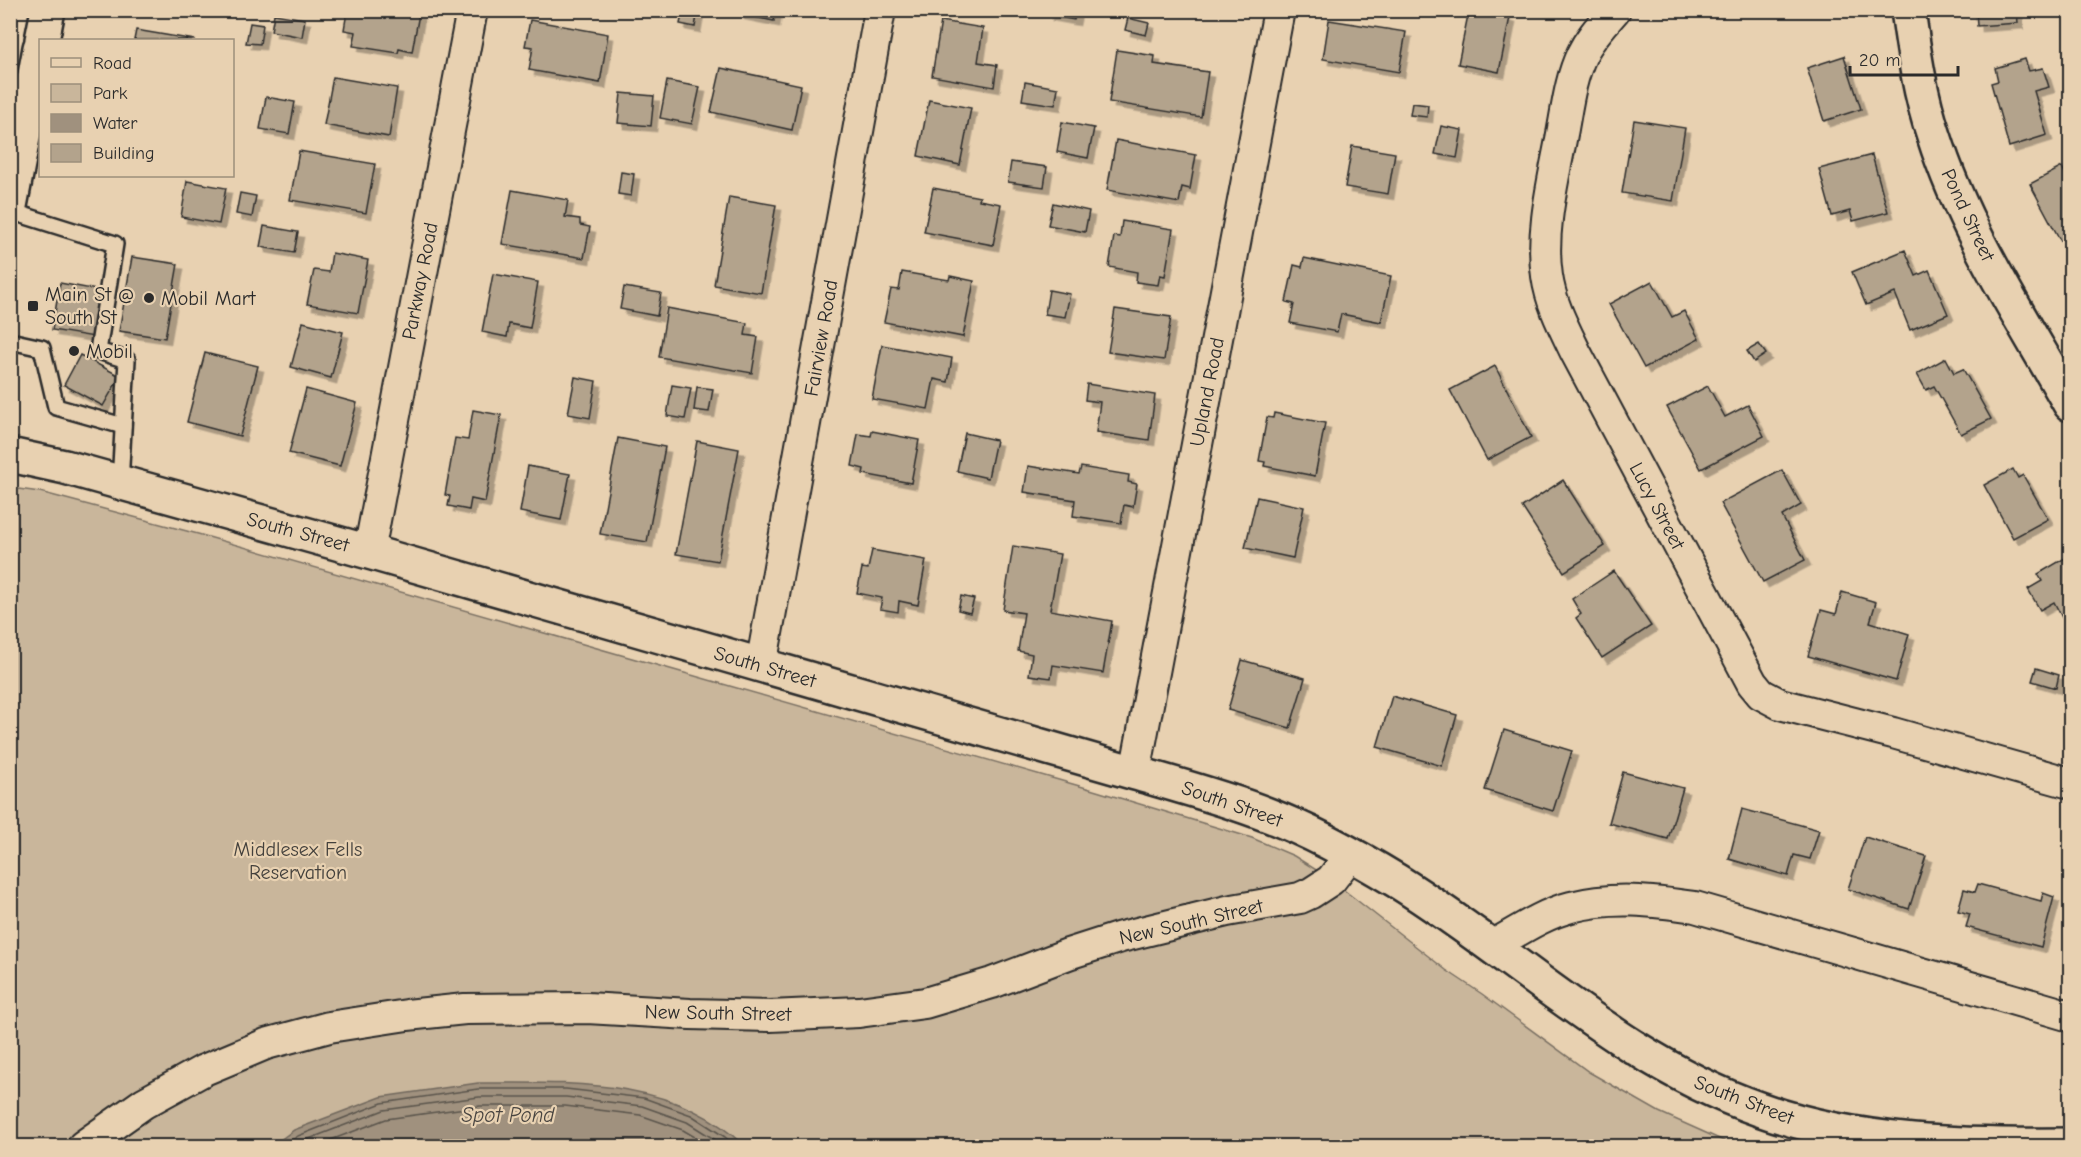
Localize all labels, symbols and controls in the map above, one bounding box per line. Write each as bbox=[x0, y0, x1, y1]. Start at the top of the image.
legend bbox=[39, 39, 234, 177]
scale bar bbox=[1850, 39, 1958, 77]
text: 20 m bbox=[1859, 50, 1900, 71]
text: Road bbox=[93, 53, 132, 74]
text: Park bbox=[93, 83, 128, 104]
text: Water bbox=[93, 113, 138, 134]
text: Building bbox=[93, 143, 155, 164]
street label: Pond Street bbox=[1937, 165, 2000, 266]
street label: Parkway Road bbox=[397, 220, 443, 342]
street label: Fairview Road bbox=[799, 278, 843, 398]
place label: Main St @ South St bbox=[45, 283, 134, 329]
place label: Mobil Mart bbox=[161, 287, 257, 310]
marker: Mobil Mart bbox=[142, 291, 156, 305]
marker: Main St @ South St bbox=[26, 299, 40, 313]
street label: Upland Road bbox=[1185, 335, 1229, 449]
place label: Mobil bbox=[86, 340, 133, 363]
marker: Mobil bbox=[67, 344, 81, 358]
street label: Lucy Street bbox=[1624, 459, 1690, 555]
street label: South Street bbox=[244, 507, 353, 557]
street label: South Street bbox=[711, 641, 820, 693]
street label: South Street bbox=[1179, 776, 1287, 832]
park label: Middlesex Fells Reservation bbox=[234, 838, 362, 884]
street label: New South Street bbox=[1117, 894, 1266, 950]
street label: New South Street bbox=[644, 1000, 793, 1026]
street label: South Street bbox=[1691, 1070, 1798, 1130]
water label: Spot Pond bbox=[461, 1103, 555, 1127]

